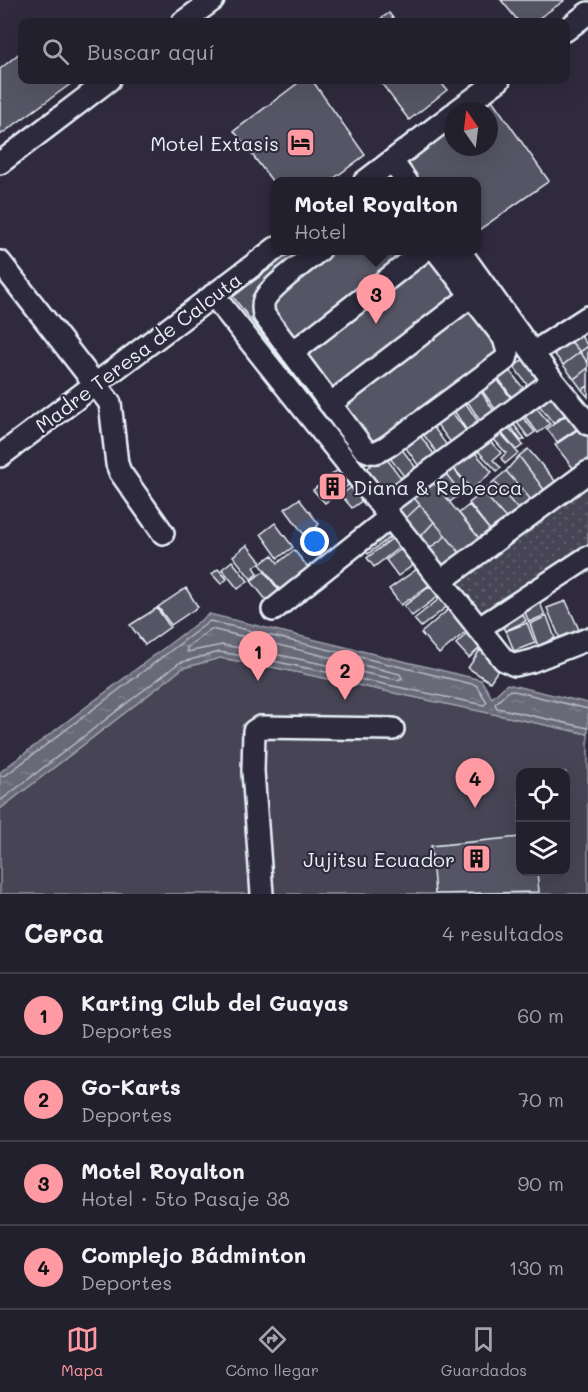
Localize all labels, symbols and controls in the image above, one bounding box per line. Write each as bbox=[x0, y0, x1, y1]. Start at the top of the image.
search box bbox=[18, 18, 570, 84]
icon: search bbox=[39, 35, 72, 68]
text: Buscar aquí bbox=[87, 37, 215, 66]
north arrow bbox=[444, 102, 498, 156]
hotel icon: Motel Extasis bbox=[284, 127, 316, 159]
place label: Motel Extasis bbox=[150, 130, 279, 156]
popup bbox=[271, 177, 481, 255]
text: Motel Royalton bbox=[294, 189, 458, 218]
text: Hotel bbox=[294, 218, 347, 244]
street label: Madre Teresa de Calcuta bbox=[30, 266, 246, 438]
pin: 3 bbox=[356, 274, 395, 324]
building icon: Diana & Rebecca bbox=[316, 471, 348, 503]
place label: Diana & Rebecca bbox=[353, 474, 522, 500]
your location bbox=[300, 527, 329, 556]
pin: 1 bbox=[238, 632, 278, 681]
pin: 2 bbox=[326, 650, 364, 700]
pin: 4 bbox=[456, 758, 494, 808]
map controls bbox=[516, 768, 570, 876]
button: locate bbox=[516, 768, 570, 822]
button: layers bbox=[516, 822, 570, 876]
building icon: Jujitsu Ecuador bbox=[460, 843, 492, 875]
place label: Jujitsu Ecuador bbox=[303, 846, 455, 872]
text: Cerca bbox=[24, 916, 104, 950]
text: 4 resultados bbox=[442, 920, 564, 946]
text: Karting Club del Guayas bbox=[81, 988, 349, 1017]
text: 1 bbox=[39, 1002, 48, 1028]
text: 60 m bbox=[517, 1002, 564, 1028]
text: Deportes bbox=[81, 1017, 172, 1043]
text: Go-Karts bbox=[81, 1072, 181, 1101]
text: 2 bbox=[38, 1086, 49, 1112]
text: 70 m bbox=[518, 1086, 564, 1112]
text: Deportes bbox=[81, 1101, 172, 1127]
text: Motel Royalton bbox=[81, 1156, 245, 1185]
text: 3 bbox=[38, 1170, 50, 1196]
text: 90 m bbox=[518, 1170, 564, 1196]
text: Hotel · 5to Pasaje 38 bbox=[81, 1185, 290, 1211]
text: Complejo Bádminton bbox=[81, 1240, 306, 1269]
text: 4 bbox=[37, 1254, 50, 1280]
text: 130 m bbox=[509, 1254, 564, 1280]
text: Deportes bbox=[81, 1269, 172, 1295]
tab: Mapa bbox=[61, 1323, 104, 1380]
tab: Cómo llegar bbox=[225, 1323, 319, 1380]
tab: Guardados bbox=[441, 1323, 527, 1380]

